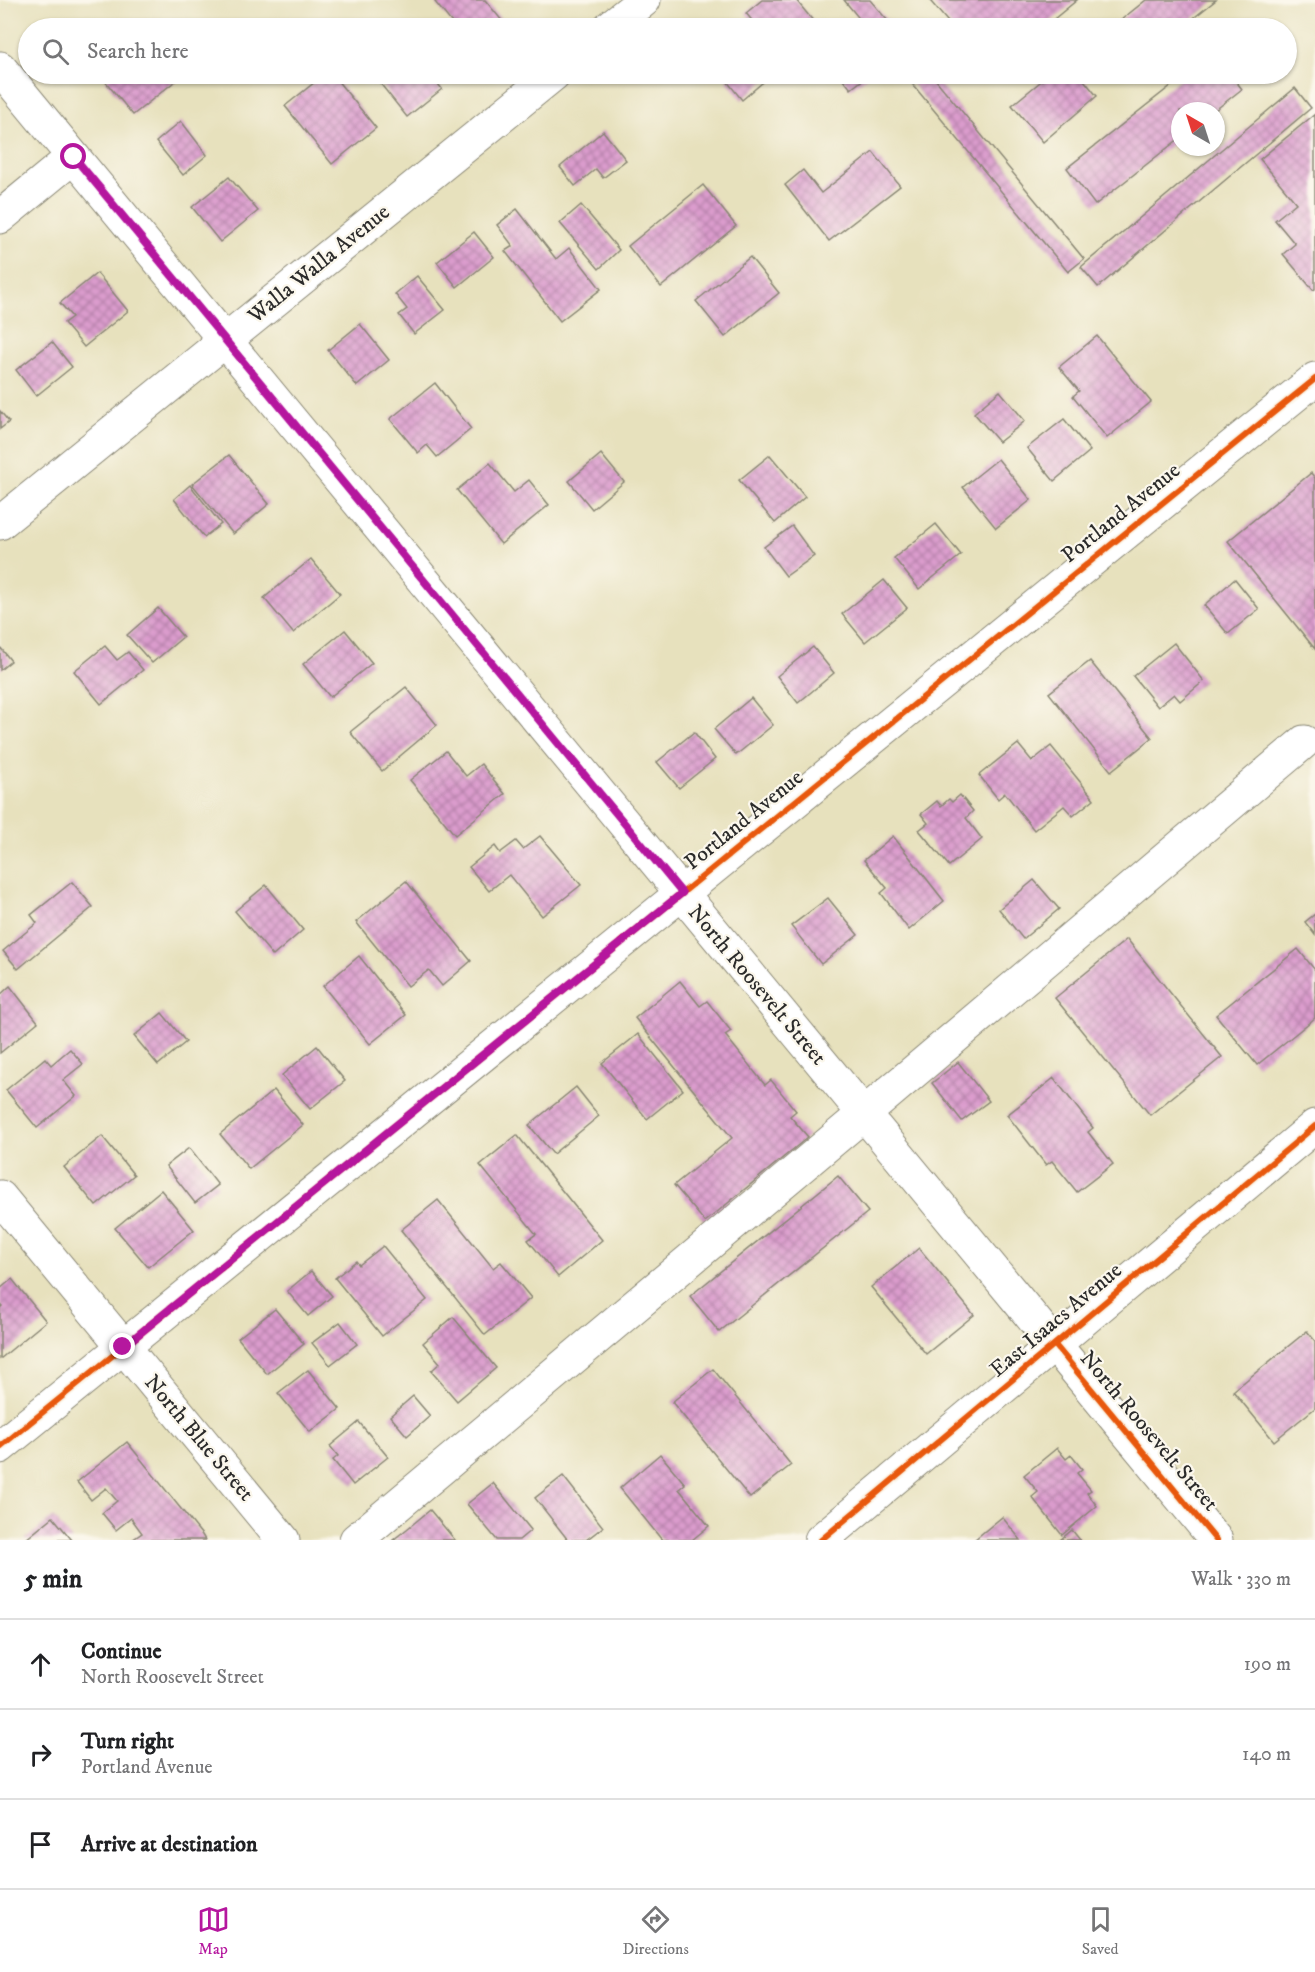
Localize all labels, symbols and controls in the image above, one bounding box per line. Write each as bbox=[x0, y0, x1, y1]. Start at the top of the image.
search box bbox=[18, 18, 1297, 84]
icon: search bbox=[39, 35, 72, 68]
text: Search here bbox=[87, 38, 189, 65]
north arrow bbox=[1171, 102, 1225, 156]
route start bbox=[60, 143, 86, 169]
street label: Walla Walla Avenue bbox=[242, 199, 395, 330]
street label: Portland Avenue bbox=[1056, 457, 1186, 569]
street label: Portland Avenue bbox=[679, 764, 809, 876]
street label: North Roosevelt Street bbox=[682, 899, 832, 1071]
street label: East Isaacs Avenue bbox=[984, 1257, 1128, 1383]
route end bbox=[109, 1333, 135, 1359]
street label: North Roosevelt Street bbox=[1074, 1345, 1224, 1517]
street label: North Blue Street bbox=[138, 1369, 260, 1507]
text: 5 min bbox=[24, 1563, 82, 1596]
text: Walk · 330 m bbox=[1191, 1567, 1291, 1592]
text: Continue bbox=[81, 1638, 162, 1665]
icon: ahead bbox=[24, 1648, 57, 1681]
text: 190 m bbox=[1244, 1652, 1291, 1677]
text: North Roosevelt Street bbox=[81, 1665, 264, 1690]
text: Turn right bbox=[81, 1728, 174, 1755]
icon: right bbox=[24, 1738, 57, 1771]
text: 140 m bbox=[1242, 1742, 1291, 1767]
text: Portland Avenue bbox=[81, 1755, 213, 1780]
icon: arrive bbox=[24, 1828, 57, 1861]
text: Arrive at destination bbox=[81, 1831, 258, 1858]
tab: Map bbox=[197, 1903, 230, 1959]
tab: Directions bbox=[623, 1903, 689, 1959]
tab: Saved bbox=[1082, 1903, 1119, 1959]

